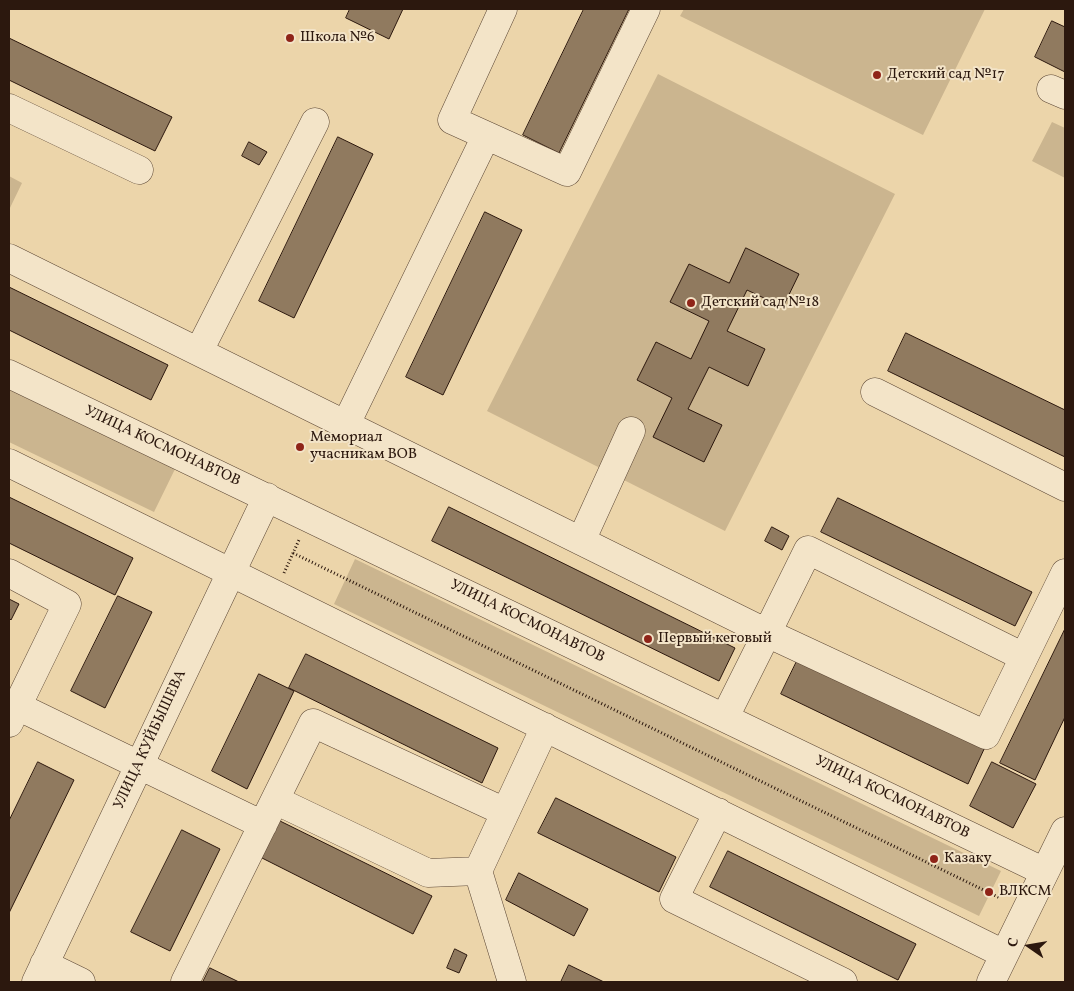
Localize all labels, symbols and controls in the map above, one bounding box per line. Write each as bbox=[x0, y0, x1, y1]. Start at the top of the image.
place label: Школа №6 bbox=[300, 29, 375, 47]
marker: Школа №6 bbox=[284, 32, 296, 44]
place label: Детский сад №17 bbox=[887, 66, 1005, 84]
marker: Детский сад №17 bbox=[871, 69, 883, 81]
place label: Детский сад №18 bbox=[701, 294, 819, 312]
marker: Детский сад №18 bbox=[685, 297, 697, 309]
street label: УЛИЦА КОСМОНАВТОВ bbox=[81, 403, 243, 491]
place label: Мемориал учасникам ВОВ bbox=[310, 429, 417, 464]
marker: Мемориал учасникам ВОВ bbox=[294, 441, 306, 453]
street label: УЛИЦА КОСМОНАВТОВ bbox=[447, 577, 607, 667]
place label: Первый кеговый bbox=[658, 630, 772, 648]
marker: Первый кеговый bbox=[642, 633, 654, 645]
street label: УЛИЦА КУЙБЫШЕВА bbox=[111, 667, 191, 813]
street label: УЛИЦА КОСМОНАВТОВ bbox=[812, 753, 972, 843]
place label: Казаку bbox=[944, 850, 992, 868]
marker: Казаку bbox=[928, 853, 940, 865]
place label: ВЛКСМ bbox=[999, 883, 1051, 901]
marker: ВЛКСМ bbox=[983, 886, 995, 898]
north arrow bbox=[1004, 921, 1054, 971]
text: С bbox=[1004, 936, 1024, 949]

